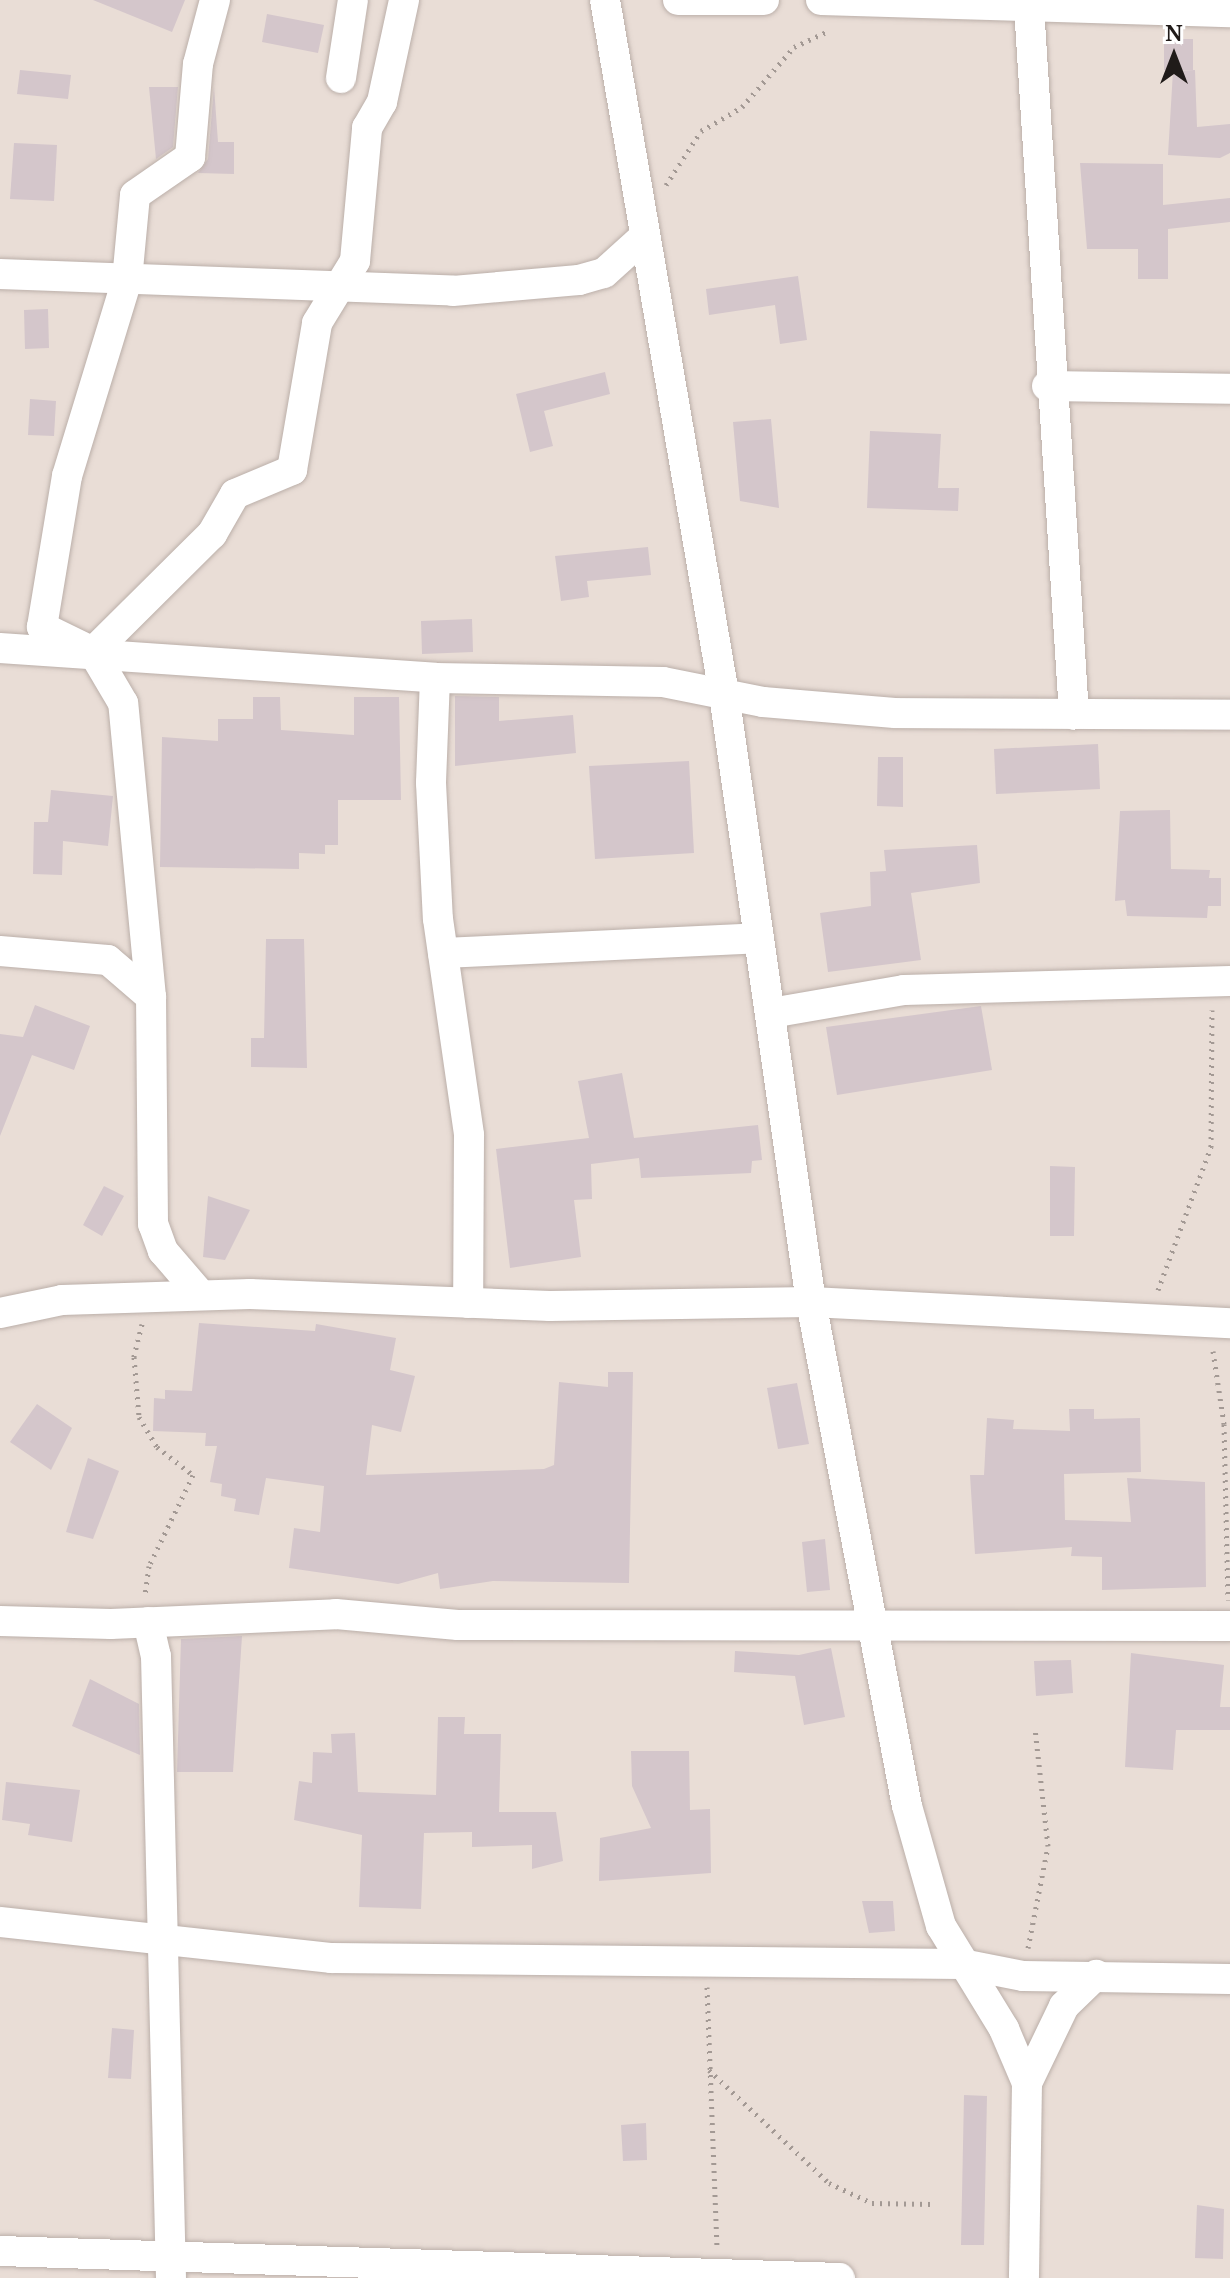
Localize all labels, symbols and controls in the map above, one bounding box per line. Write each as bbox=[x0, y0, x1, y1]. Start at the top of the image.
north arrow bbox=[1134, 16, 1214, 96]
text: N bbox=[1165, 17, 1183, 47]

